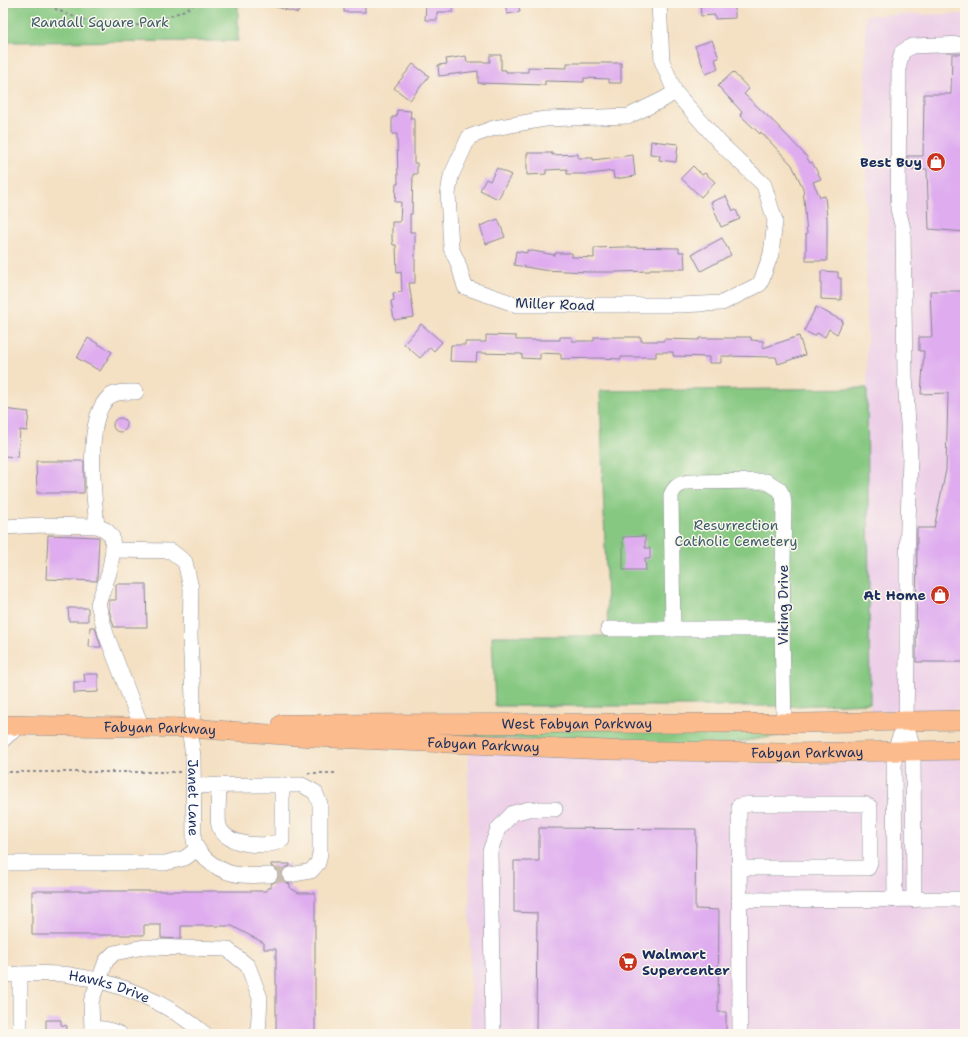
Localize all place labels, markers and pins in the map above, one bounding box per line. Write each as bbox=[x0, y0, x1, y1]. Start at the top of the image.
shop icon: Best Buy bbox=[925, 151, 947, 173]
place label: Best Buy bbox=[860, 153, 922, 171]
shop icon: At Home bbox=[929, 584, 951, 606]
place label: At Home bbox=[863, 586, 926, 604]
place label: Walmart Supercenter bbox=[642, 945, 730, 979]
supermarket icon: Walmart Supercenter bbox=[617, 951, 639, 973]

